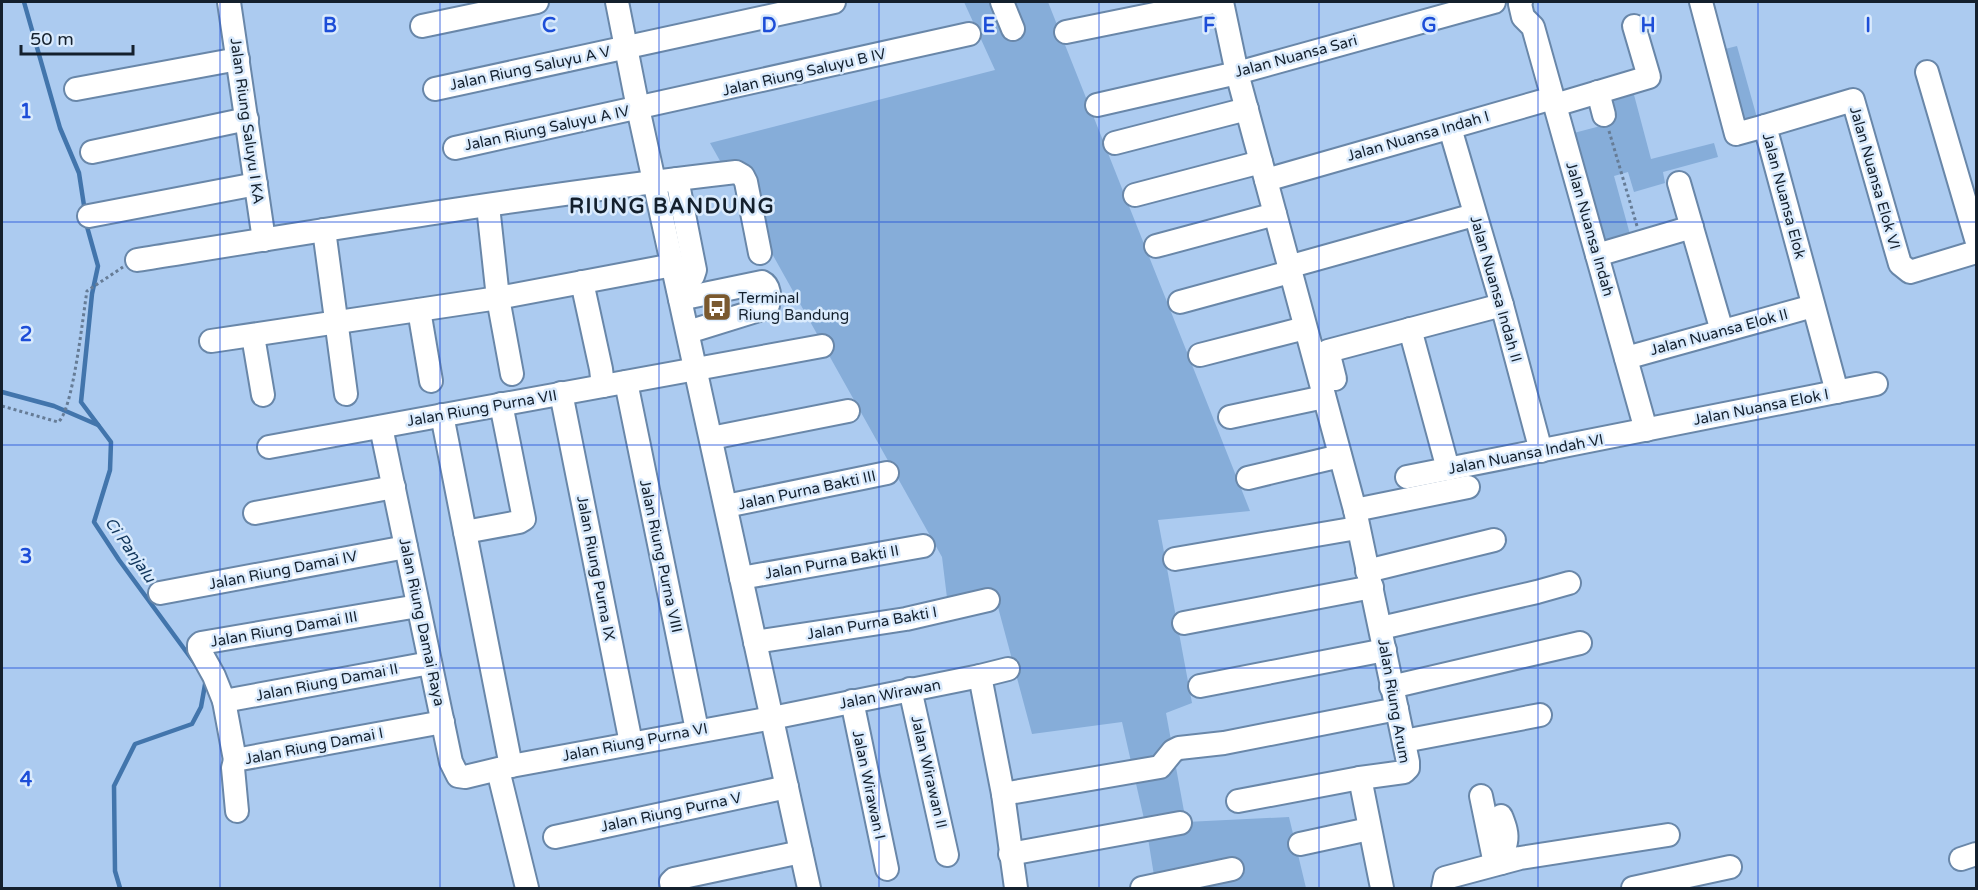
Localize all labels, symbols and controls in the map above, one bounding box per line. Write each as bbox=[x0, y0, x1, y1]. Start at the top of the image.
text: B bbox=[323, 14, 337, 38]
text: C bbox=[542, 14, 556, 38]
text: D bbox=[761, 14, 777, 38]
text: E bbox=[983, 14, 996, 38]
text: F bbox=[1203, 14, 1215, 38]
text: G bbox=[1421, 14, 1437, 38]
text: H bbox=[1640, 14, 1656, 38]
text: I bbox=[1865, 14, 1871, 38]
scale bar bbox=[21, 18, 134, 56]
text: 50 m bbox=[30, 28, 74, 50]
street label: Jalan Nuansa Sari bbox=[1233, 31, 1359, 81]
street label: Jalan Riung Saluyu I KA bbox=[226, 37, 268, 205]
street label: Jalan Riung Saluyu A V bbox=[448, 42, 613, 94]
street label: Jalan Riung Saluyu B IV bbox=[720, 44, 888, 100]
text: 1 bbox=[20, 100, 32, 124]
street label: Jalan Riung Saluyu A IV bbox=[463, 102, 632, 154]
street label: Jalan Nuansa Elok VI bbox=[1846, 104, 1904, 252]
street label: Jalan Nuansa Indah I bbox=[1345, 107, 1491, 165]
street label: Jalan Nuansa Elok bbox=[1759, 131, 1809, 261]
street label: Jalan Nuansa Indah bbox=[1562, 160, 1618, 298]
district label: RIUNG BANDUNG bbox=[569, 194, 775, 219]
street label: Jalan Nuansa Indah II bbox=[1466, 214, 1526, 364]
place label: Terminal Riung Bandung bbox=[738, 289, 849, 324]
bus stop icon: Terminal Riung Bandung bbox=[701, 291, 733, 323]
street label: Jalan Nuansa Elok II bbox=[1648, 305, 1790, 359]
text: 2 bbox=[20, 323, 32, 347]
street label: Jalan Nuansa Elok I bbox=[1692, 385, 1830, 429]
street label: Jalan Riung Purna VII bbox=[406, 386, 558, 430]
street label: Jalan Nuansa Indah VI bbox=[1447, 430, 1605, 478]
street label: Jalan Purna Bakti III bbox=[737, 467, 877, 513]
street label: Jalan Riung Purna VIII bbox=[636, 478, 686, 634]
street label: Jalan Riung Purna IX bbox=[573, 494, 619, 642]
water label: Ci Panjalu bbox=[100, 513, 160, 588]
street label: Jalan Riung Damai Raya bbox=[395, 536, 449, 708]
street label: Jalan Purna Bakti II bbox=[764, 541, 900, 583]
text: 3 bbox=[20, 545, 32, 569]
street label: Jalan Riung Damai IV bbox=[207, 547, 359, 593]
street label: Jalan Purna Bakti I bbox=[806, 603, 938, 643]
street label: Jalan Riung Damai III bbox=[209, 607, 359, 651]
street label: Jalan Riung Arum bbox=[1374, 637, 1414, 765]
street label: Jalan Riung Damai II bbox=[254, 659, 400, 705]
street label: Jalan Wirawan bbox=[838, 675, 942, 713]
street label: Jalan Wirawan II bbox=[907, 714, 951, 830]
street label: Jalan Riung Purna VI bbox=[561, 719, 709, 765]
street label: Jalan Riung Damai I bbox=[243, 724, 385, 768]
street label: Jalan Wirawan I bbox=[849, 729, 889, 841]
text: 4 bbox=[20, 768, 33, 792]
street label: Jalan Riung Purna V bbox=[599, 788, 744, 836]

